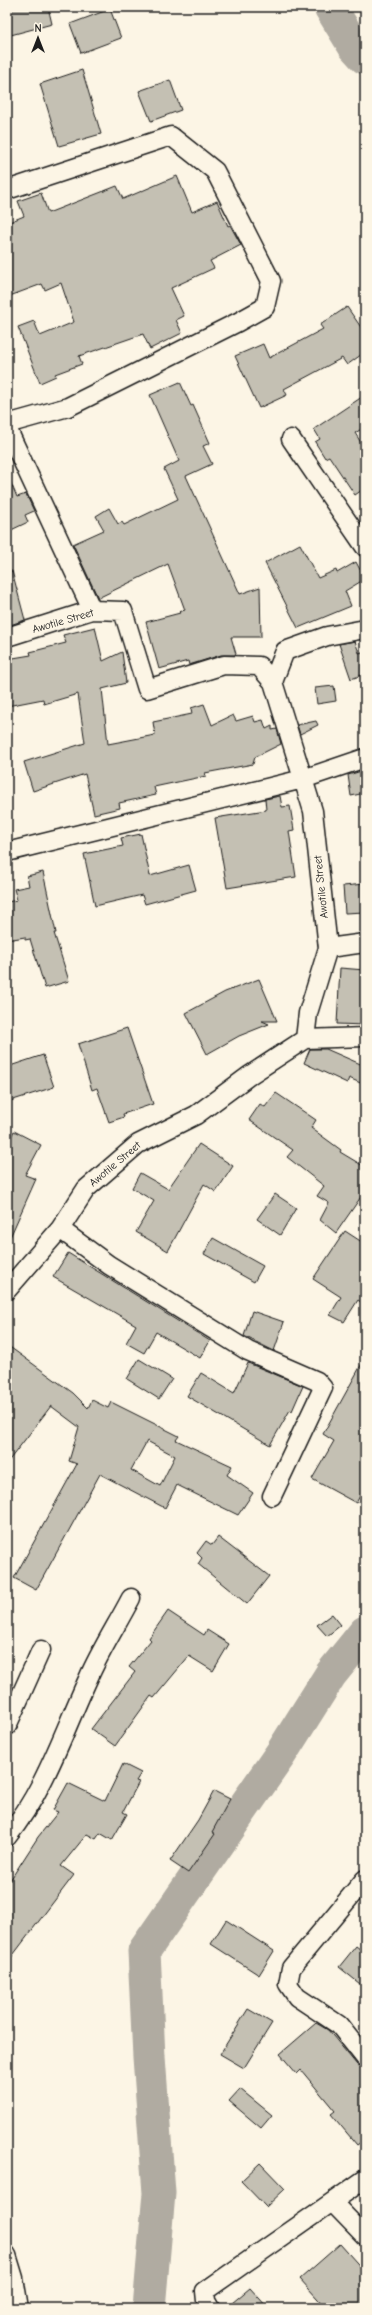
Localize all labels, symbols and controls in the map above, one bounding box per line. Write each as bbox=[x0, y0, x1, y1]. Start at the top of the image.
north arrow bbox=[18, 18, 58, 58]
text: N bbox=[34, 22, 42, 35]
street label: Awotile Street bbox=[31, 606, 96, 636]
street label: Awotile Street bbox=[311, 854, 331, 919]
street label: Awotile Street bbox=[87, 1138, 144, 1189]

